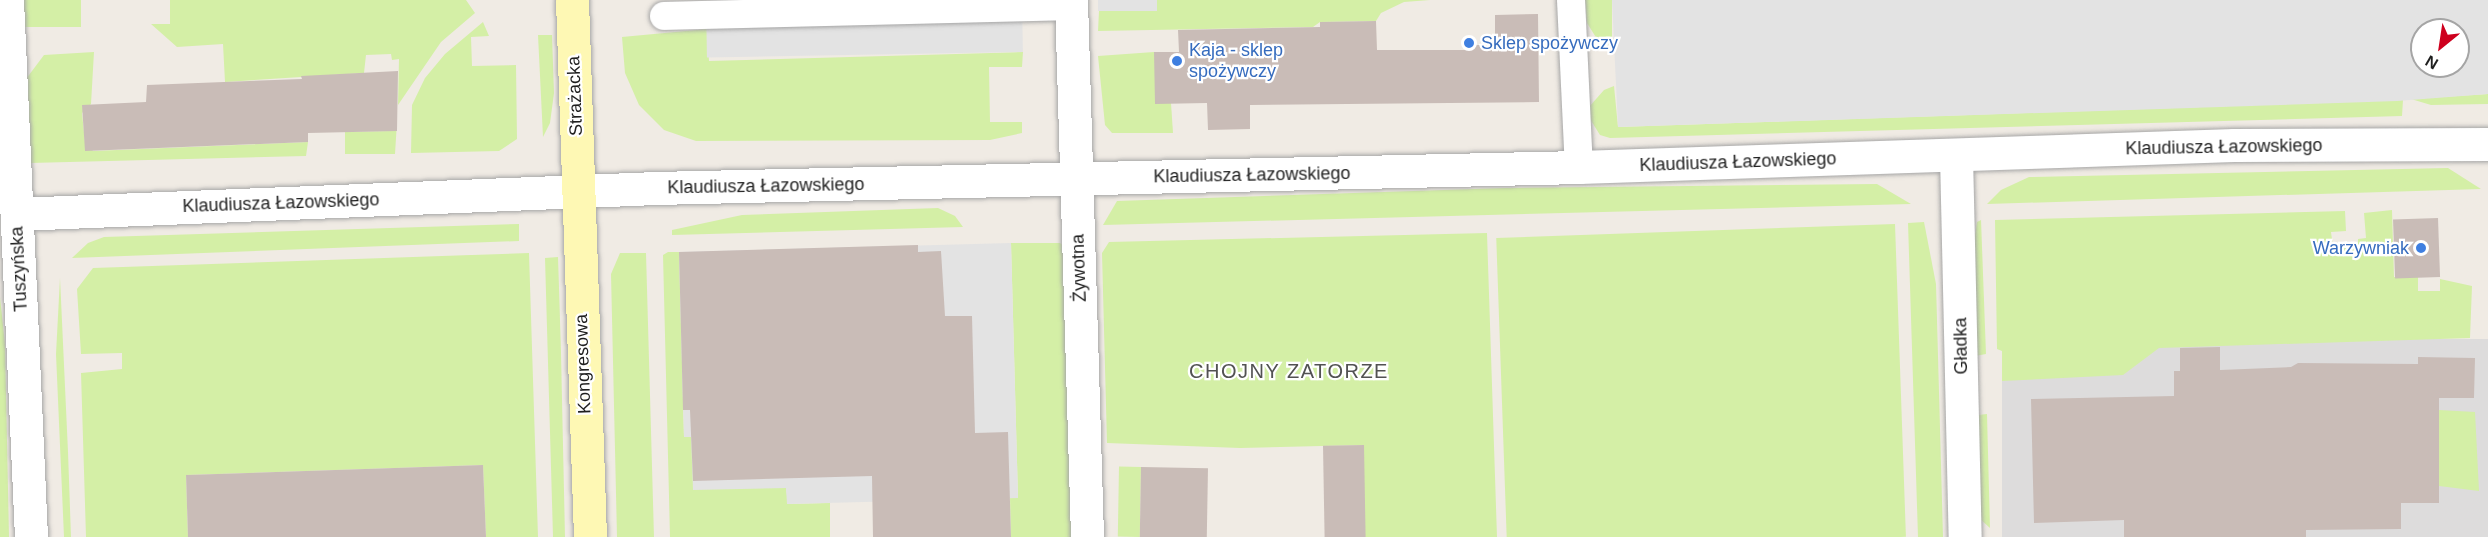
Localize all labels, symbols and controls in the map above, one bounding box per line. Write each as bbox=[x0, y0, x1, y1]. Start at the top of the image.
north arrow bbox=[2410, 18, 2470, 78]
place label: Sklep spożywczy bbox=[1481, 32, 1618, 54]
marker: Sklep spożywczy bbox=[1462, 36, 1476, 50]
place label: Kaja - sklep spożywczy bbox=[1189, 40, 1283, 82]
text: N bbox=[2422, 52, 2441, 73]
marker: Kaja - sklep spożywczy bbox=[1170, 54, 1184, 68]
street label: Strażacka bbox=[563, 56, 587, 136]
street label: Klaudiusza Łazowskiego bbox=[2125, 134, 2323, 160]
street label: Klaudiusza Łazowskiego bbox=[1639, 148, 1837, 176]
street label: Klaudiusza Łazowskiego bbox=[1153, 162, 1351, 188]
street label: Klaudiusza Łazowskiego bbox=[667, 173, 865, 199]
street label: Klaudiusza Łazowskiego bbox=[182, 189, 380, 217]
street label: Tuszyńska bbox=[6, 226, 32, 312]
street label: Żywotna bbox=[1067, 234, 1091, 302]
place label: Warzywniak bbox=[2313, 237, 2409, 259]
marker: Warzywniak bbox=[2414, 241, 2428, 255]
street label: Kongresowa bbox=[570, 314, 596, 414]
street label: Gładka bbox=[1950, 317, 1972, 375]
district label: CHOJNY ZATORZE bbox=[1189, 359, 1389, 383]

